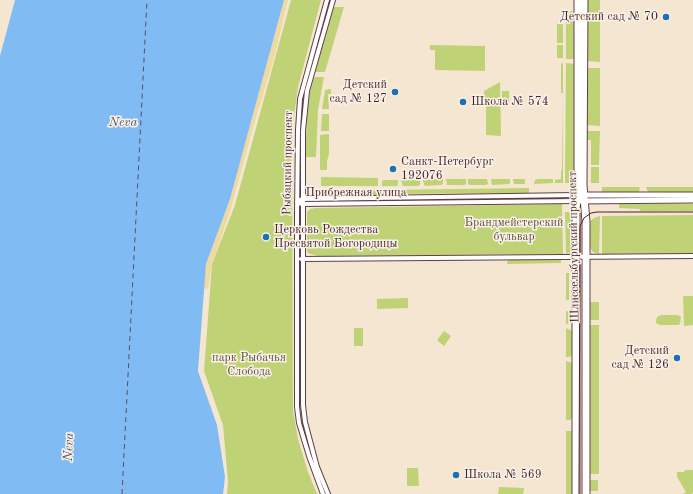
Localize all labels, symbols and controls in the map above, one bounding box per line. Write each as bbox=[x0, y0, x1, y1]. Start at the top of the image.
place label: Детский сад № 70 bbox=[560, 10, 658, 24]
marker: Детский сад № 70 bbox=[661, 12, 671, 22]
place label: Детский сад № 127 bbox=[330, 78, 387, 106]
marker: Детский сад № 127 bbox=[390, 87, 400, 97]
place label: Школа № 574 bbox=[471, 95, 549, 109]
marker: Школа № 574 bbox=[458, 97, 468, 107]
street label: Рыбацкий проспект bbox=[280, 111, 296, 215]
water label: Neva bbox=[109, 115, 137, 131]
place label: Санкт-Петербург 192076 bbox=[401, 155, 494, 183]
marker: Санкт-Петербург 192076 bbox=[388, 164, 398, 174]
street label: Шлиссельбургский проспект bbox=[565, 171, 583, 323]
street label: Прибрежная улица bbox=[305, 186, 407, 200]
park label: Брандмейстерский бульвар bbox=[465, 216, 563, 244]
place label: Церковь Рождества Пресвятой Богородицы bbox=[274, 223, 398, 251]
marker: Церковь Рождества Пресвятой Богородицы bbox=[261, 232, 271, 242]
place label: Детский сад № 126 bbox=[612, 344, 669, 372]
park label: парк Рыбачья Слобода bbox=[212, 351, 286, 379]
marker: Детский сад № 126 bbox=[672, 353, 682, 363]
water label: Neva bbox=[60, 432, 78, 462]
place label: Школа № 569 bbox=[464, 468, 542, 482]
marker: Школа № 569 bbox=[451, 470, 461, 480]

